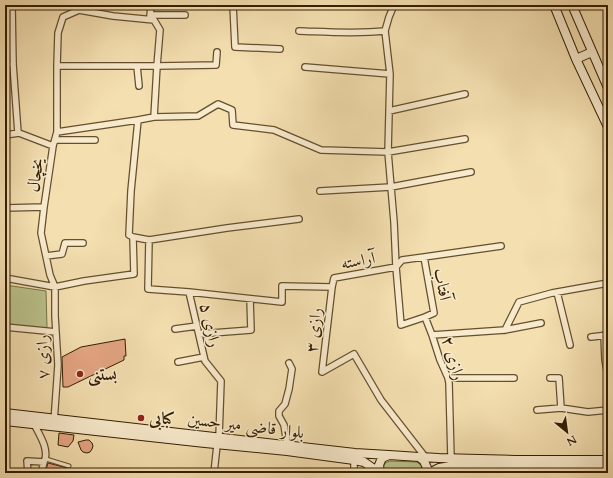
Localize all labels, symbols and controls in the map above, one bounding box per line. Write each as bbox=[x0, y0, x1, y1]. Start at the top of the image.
street label: یخچال bbox=[22, 156, 49, 194]
street label: آراسته bbox=[339, 246, 379, 275]
street label: آفتاب bbox=[428, 266, 457, 304]
street label: رازی ۵ bbox=[194, 301, 227, 350]
street label: رازی ۳ bbox=[300, 307, 327, 354]
street label: رازی ۲ bbox=[436, 333, 471, 383]
street label: رازی ۷ bbox=[31, 334, 54, 380]
place label: بستنی bbox=[88, 363, 117, 387]
marker: بستنی bbox=[75, 369, 85, 379]
place label: کبابی bbox=[148, 407, 175, 431]
street label: بلوار قاضی میر حسین bbox=[186, 407, 305, 445]
north arrow bbox=[547, 412, 587, 452]
marker: کبابی bbox=[136, 413, 146, 423]
text: N bbox=[563, 431, 579, 449]

